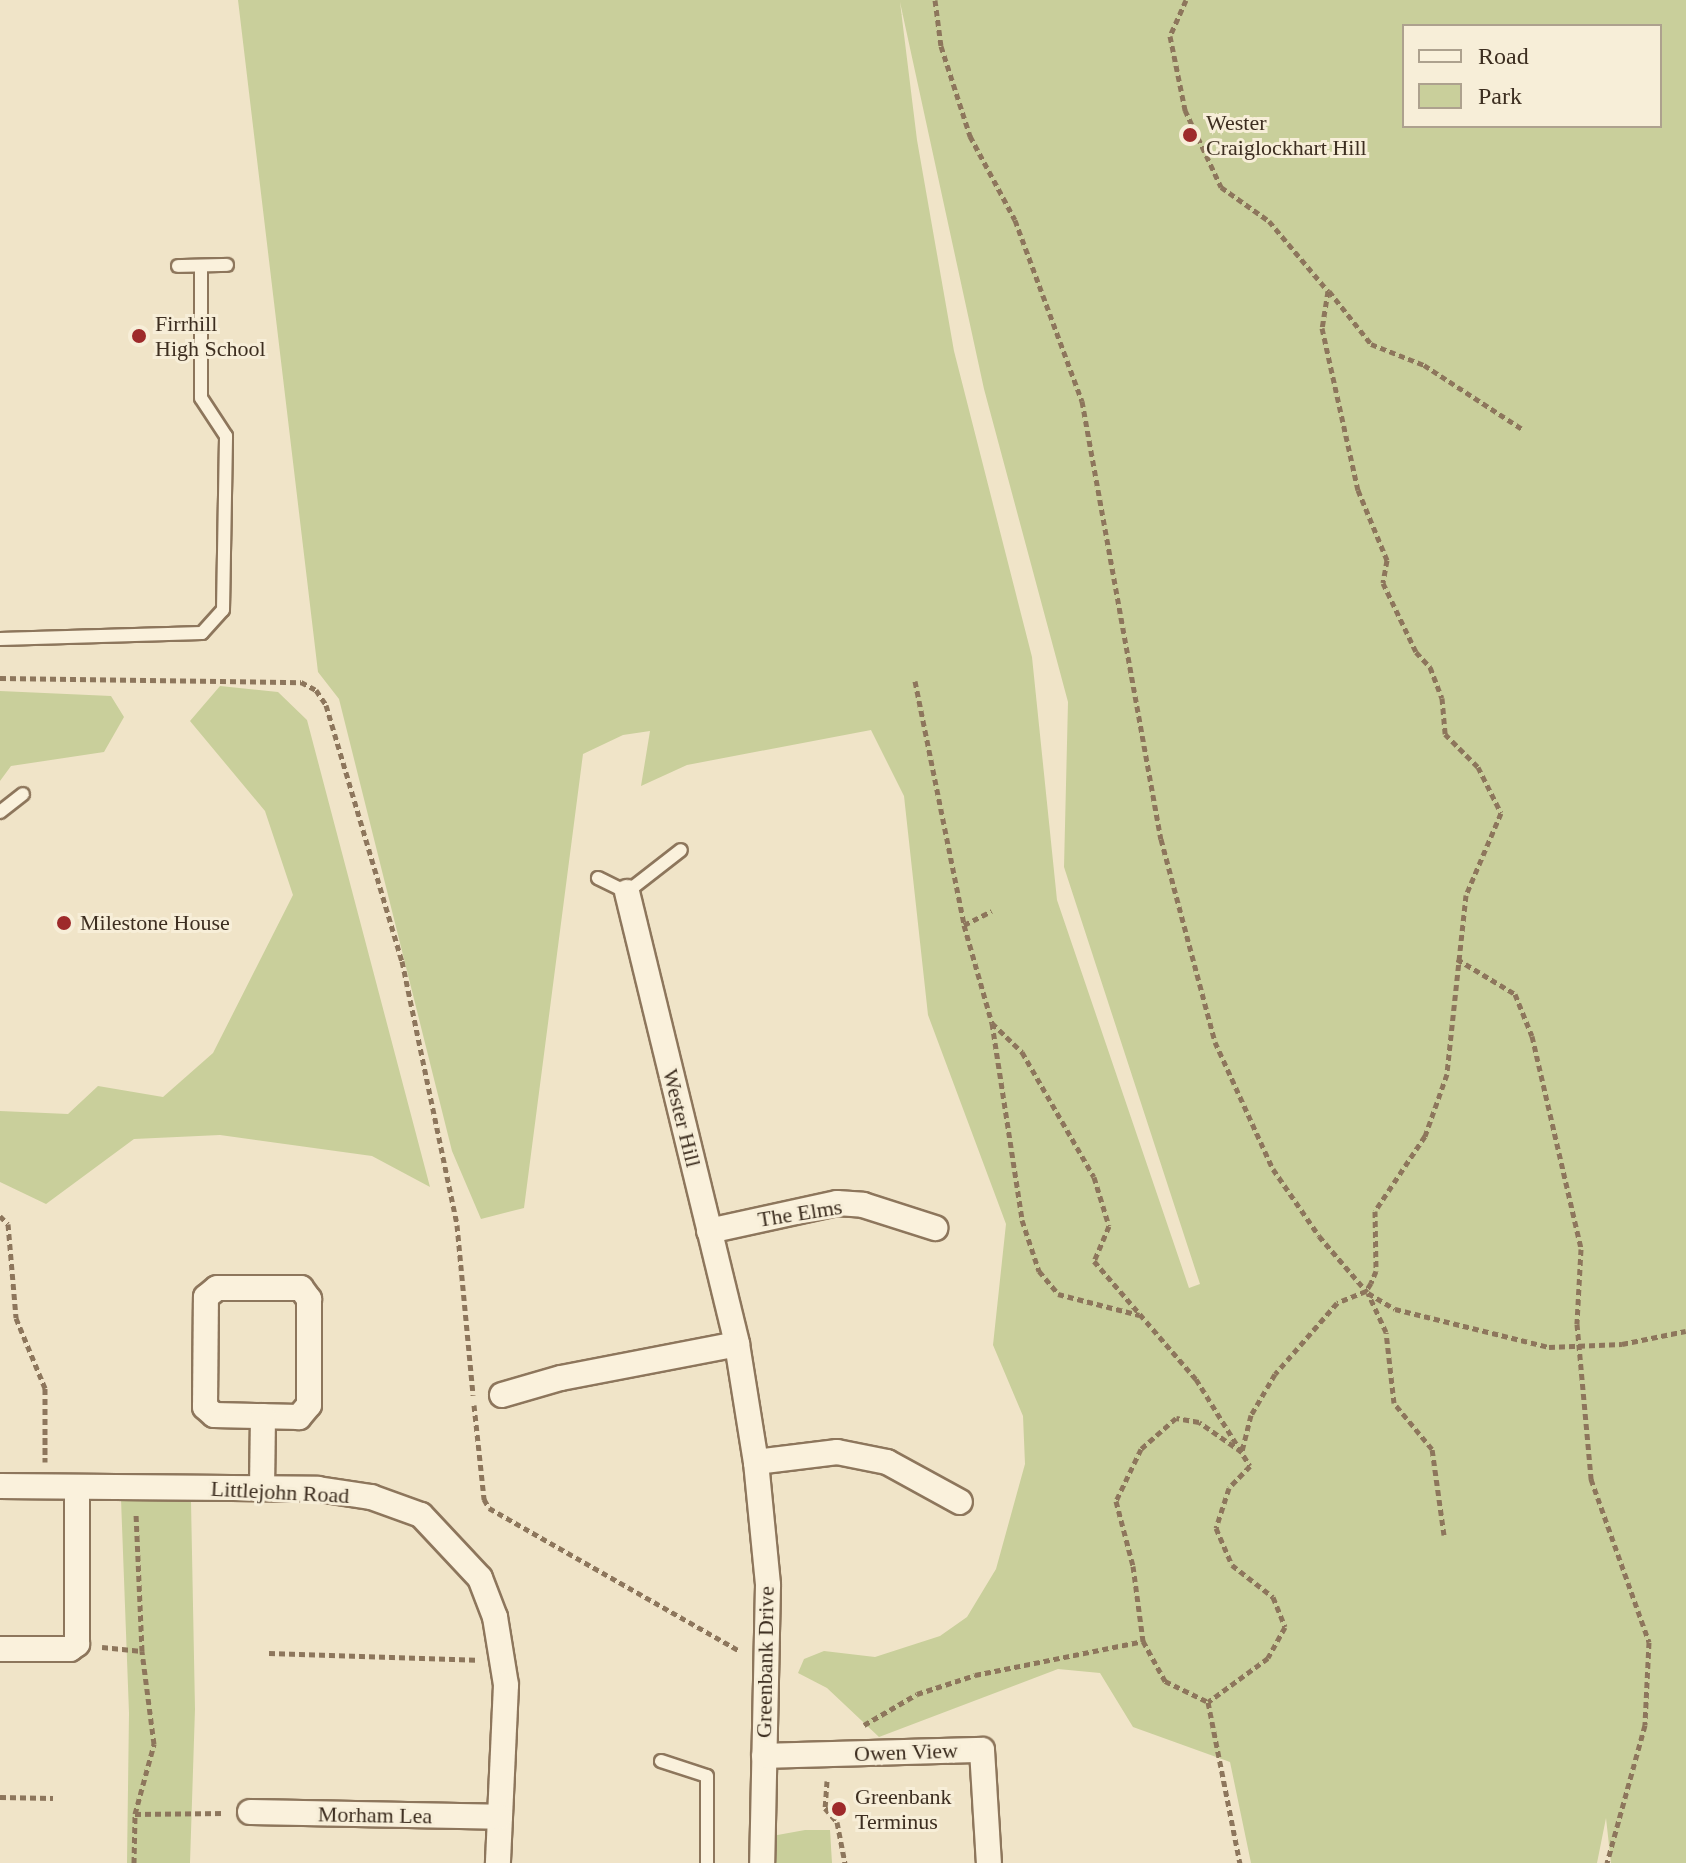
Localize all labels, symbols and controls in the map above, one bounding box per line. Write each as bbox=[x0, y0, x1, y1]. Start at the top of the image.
legend bbox=[1402, 24, 1662, 128]
text: Road bbox=[1478, 43, 1529, 69]
text: Park bbox=[1478, 83, 1522, 109]
place label: Wester Craiglockhart Hill bbox=[1206, 109, 1367, 160]
marker: Wester Craiglockhart Hill bbox=[1181, 126, 1199, 144]
place label: Firrhill High School bbox=[155, 310, 266, 362]
marker: Firrhill High School bbox=[130, 327, 148, 345]
place label: Milestone House bbox=[80, 910, 230, 936]
marker: Milestone House bbox=[55, 914, 73, 932]
street label: Wester Hill bbox=[657, 1066, 707, 1170]
street label: The Elms bbox=[756, 1193, 844, 1233]
street label: Littlejohn Road bbox=[210, 1475, 350, 1509]
street label: Greenbank Drive bbox=[750, 1586, 780, 1738]
street label: Owen View bbox=[853, 1737, 959, 1767]
place label: Greenbank Terminus bbox=[855, 1783, 952, 1834]
marker: Greenbank Terminus bbox=[830, 1800, 848, 1818]
street label: Morham Lea bbox=[318, 1801, 432, 1829]

